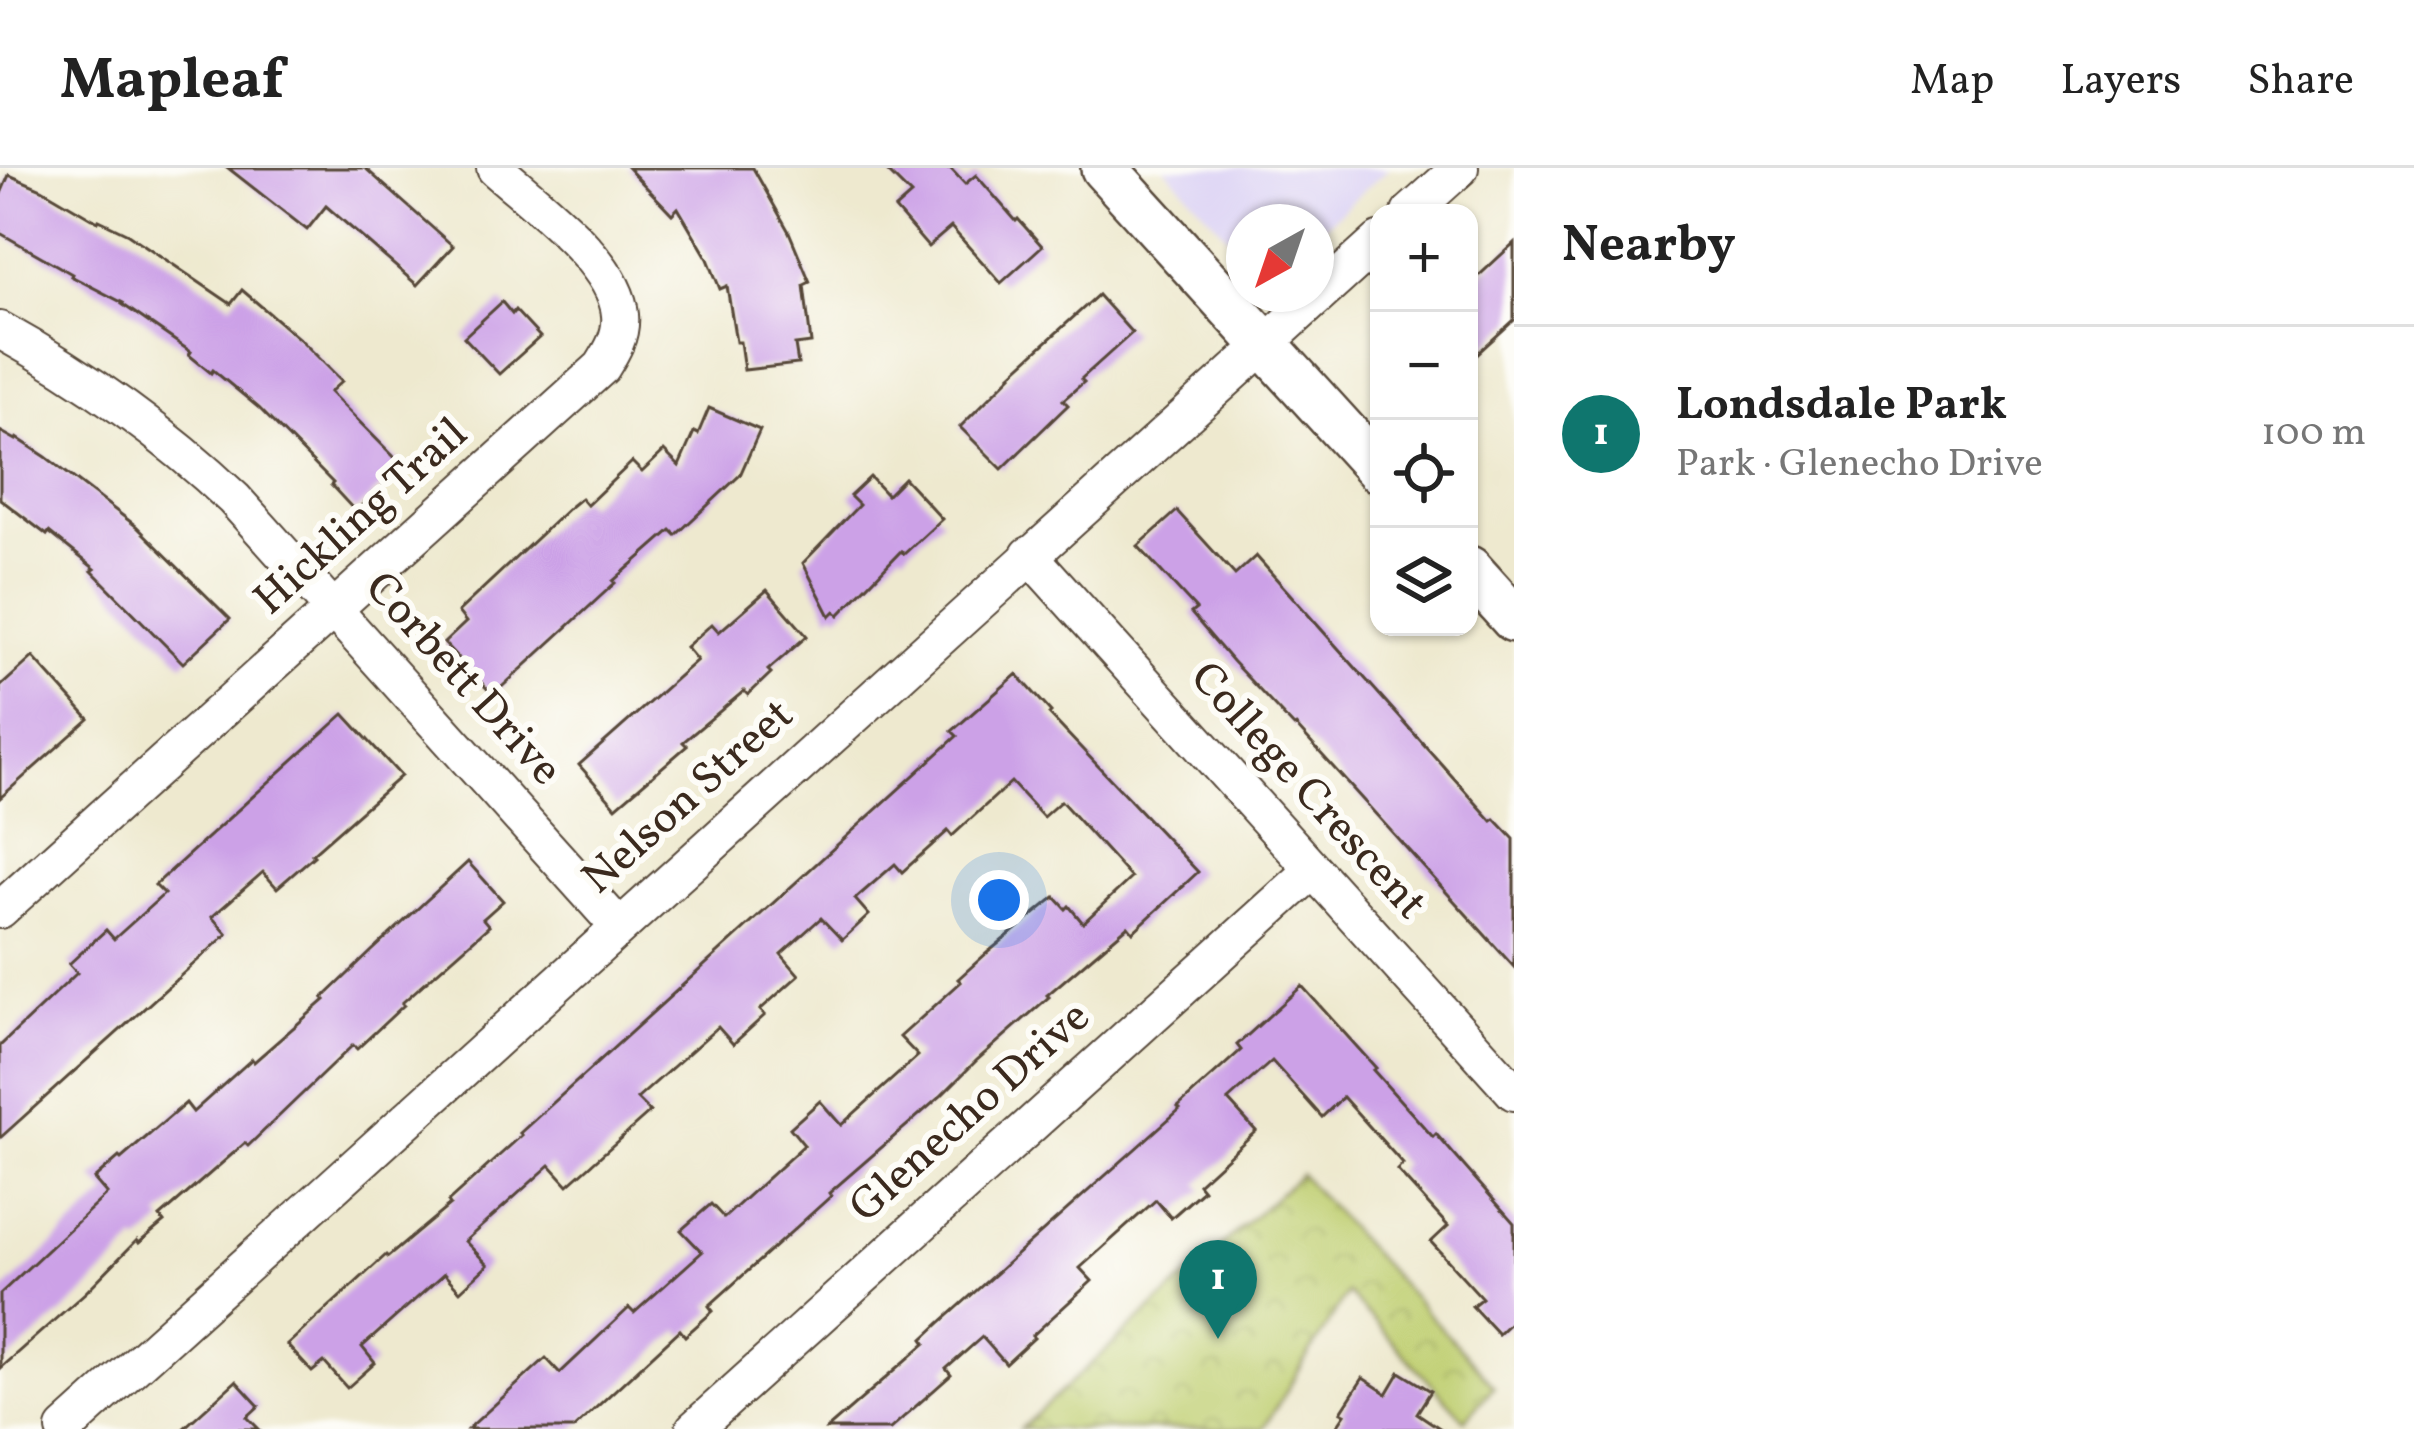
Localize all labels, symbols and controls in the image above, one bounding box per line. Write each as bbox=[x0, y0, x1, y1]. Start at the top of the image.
text: Mapleaf bbox=[60, 43, 284, 122]
text: Map bbox=[1910, 53, 1994, 112]
text: Layers bbox=[2060, 53, 2181, 112]
text: Share bbox=[2247, 53, 2354, 112]
north arrow bbox=[1226, 204, 1334, 312]
map controls bbox=[1370, 204, 1478, 636]
button: + bbox=[1370, 204, 1478, 312]
text: Nearby bbox=[1562, 211, 1736, 282]
button: − bbox=[1370, 312, 1478, 420]
text: Londsdale Park bbox=[1676, 375, 2007, 438]
street label: Hickling Trail bbox=[241, 405, 483, 631]
text: 1 bbox=[1593, 407, 1609, 461]
text: 100 m bbox=[2261, 407, 2366, 461]
button: locate bbox=[1370, 420, 1478, 528]
text: Park · Glenecho Drive bbox=[1676, 438, 2043, 492]
button: layers bbox=[1370, 528, 1478, 636]
street label: Corbett Drive bbox=[349, 559, 575, 801]
street label: College Crescent bbox=[1174, 649, 1440, 935]
street label: Nelson Street bbox=[569, 686, 809, 910]
your location bbox=[969, 870, 1029, 930]
street label: Glenecho Drive bbox=[837, 988, 1105, 1238]
pin: 1 bbox=[1179, 1240, 1257, 1339]

